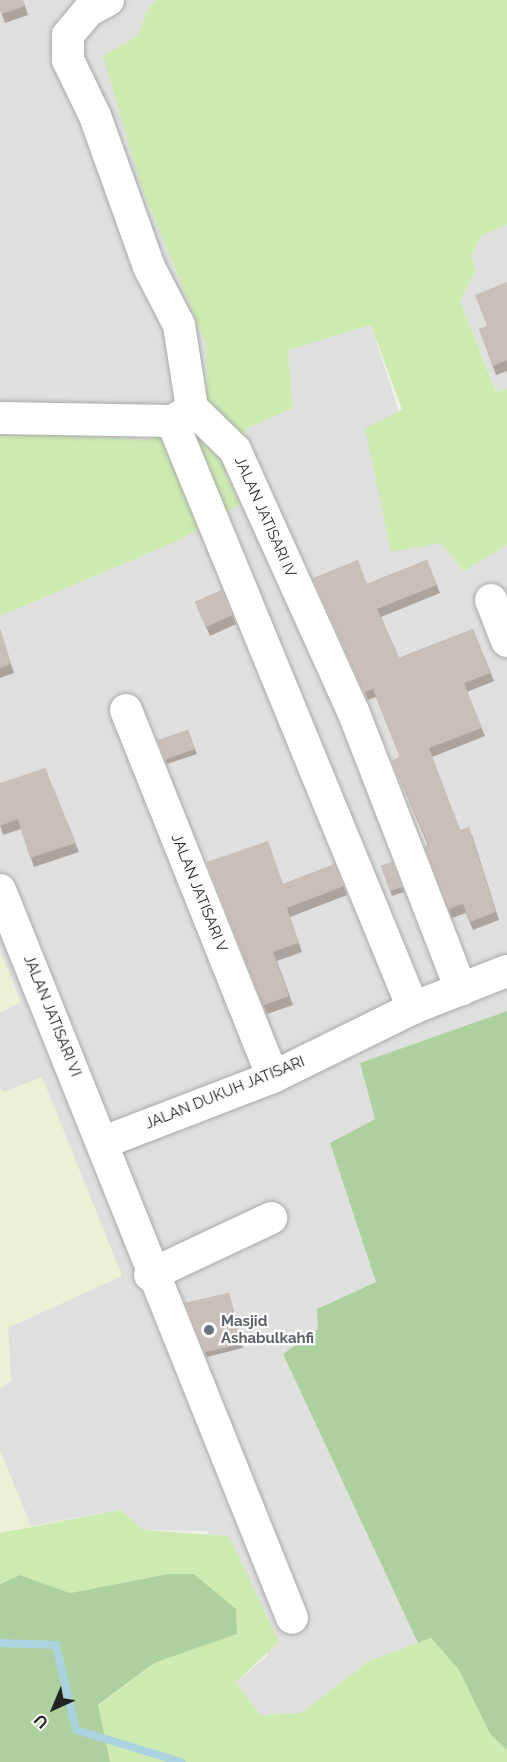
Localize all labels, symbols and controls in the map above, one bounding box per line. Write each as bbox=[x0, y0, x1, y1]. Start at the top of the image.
street label: JALAN JATISARI IV bbox=[230, 454, 300, 580]
street label: JALAN JATISARI V bbox=[167, 831, 231, 955]
street label: JALAN JATISARI VI bbox=[19, 952, 85, 1080]
street label: JALAN DUKUH JATISARI bbox=[142, 1053, 308, 1133]
place label: Masjid Ashabulkahfi bbox=[221, 1312, 314, 1347]
marker: Masjid Ashabulkahfi bbox=[202, 1323, 216, 1337]
north arrow bbox=[24, 1678, 84, 1738]
text: U bbox=[30, 1710, 52, 1732]

